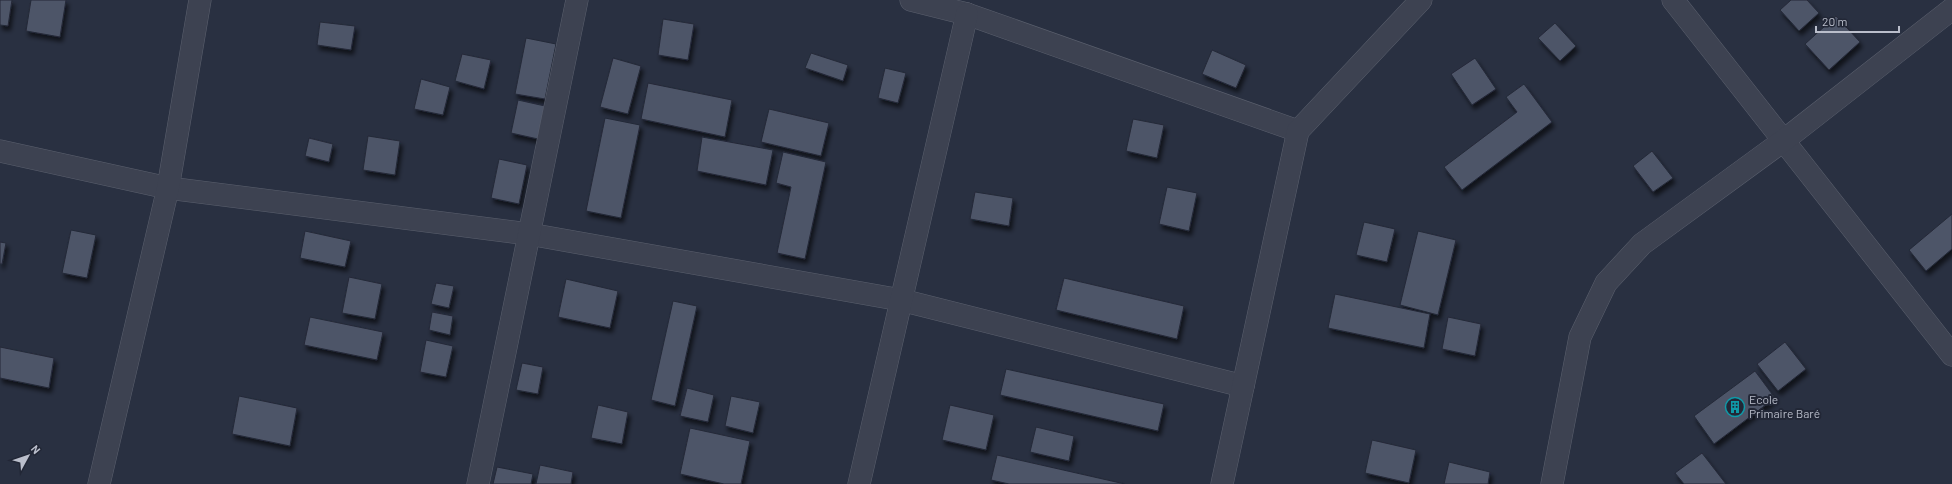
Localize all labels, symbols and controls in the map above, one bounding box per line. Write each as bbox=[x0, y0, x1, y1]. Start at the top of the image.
scale bar bbox=[1816, 8, 1899, 34]
text: 20 m bbox=[1822, 14, 1848, 28]
place label: Ecole Primaire Baré bbox=[1749, 392, 1820, 420]
building icon: Ecole Primaire Baré bbox=[1724, 396, 1746, 418]
north arrow bbox=[8, 436, 48, 476]
text: N bbox=[29, 442, 43, 456]

